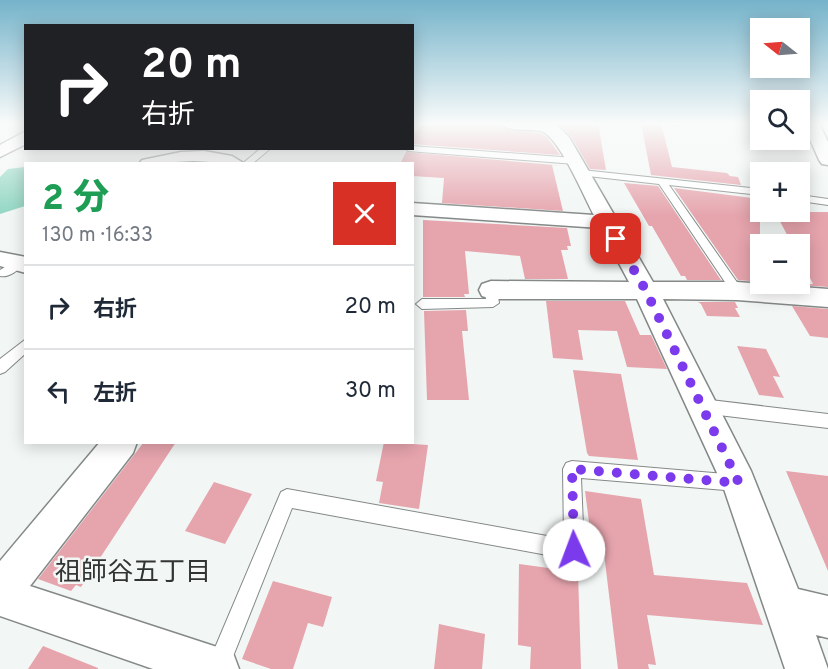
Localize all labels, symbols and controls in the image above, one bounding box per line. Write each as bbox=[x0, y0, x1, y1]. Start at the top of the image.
north arrow bbox=[750, 18, 810, 78]
map controls bbox=[750, 18, 810, 294]
text: 20 m bbox=[141, 40, 242, 93]
icon: right bbox=[42, 48, 120, 126]
button: search bbox=[750, 90, 810, 150]
text: 右折 bbox=[141, 99, 195, 133]
button: + bbox=[750, 162, 810, 222]
text: 2 分 bbox=[42, 177, 109, 223]
button: close bbox=[333, 182, 396, 245]
pin bbox=[590, 213, 641, 264]
icon: arrive bbox=[599, 222, 632, 255]
text: 130 m · 16:33 bbox=[42, 223, 153, 249]
button: − bbox=[750, 234, 810, 294]
icon: right bbox=[42, 291, 75, 324]
text: 20 m bbox=[345, 294, 396, 321]
text: 右折 bbox=[93, 297, 137, 324]
icon: left bbox=[42, 375, 75, 408]
text: 30 m bbox=[345, 378, 396, 405]
text: 左折 bbox=[93, 381, 137, 408]
position arrow bbox=[542, 518, 606, 582]
district label: 祖師谷五丁目 bbox=[55, 557, 211, 590]

